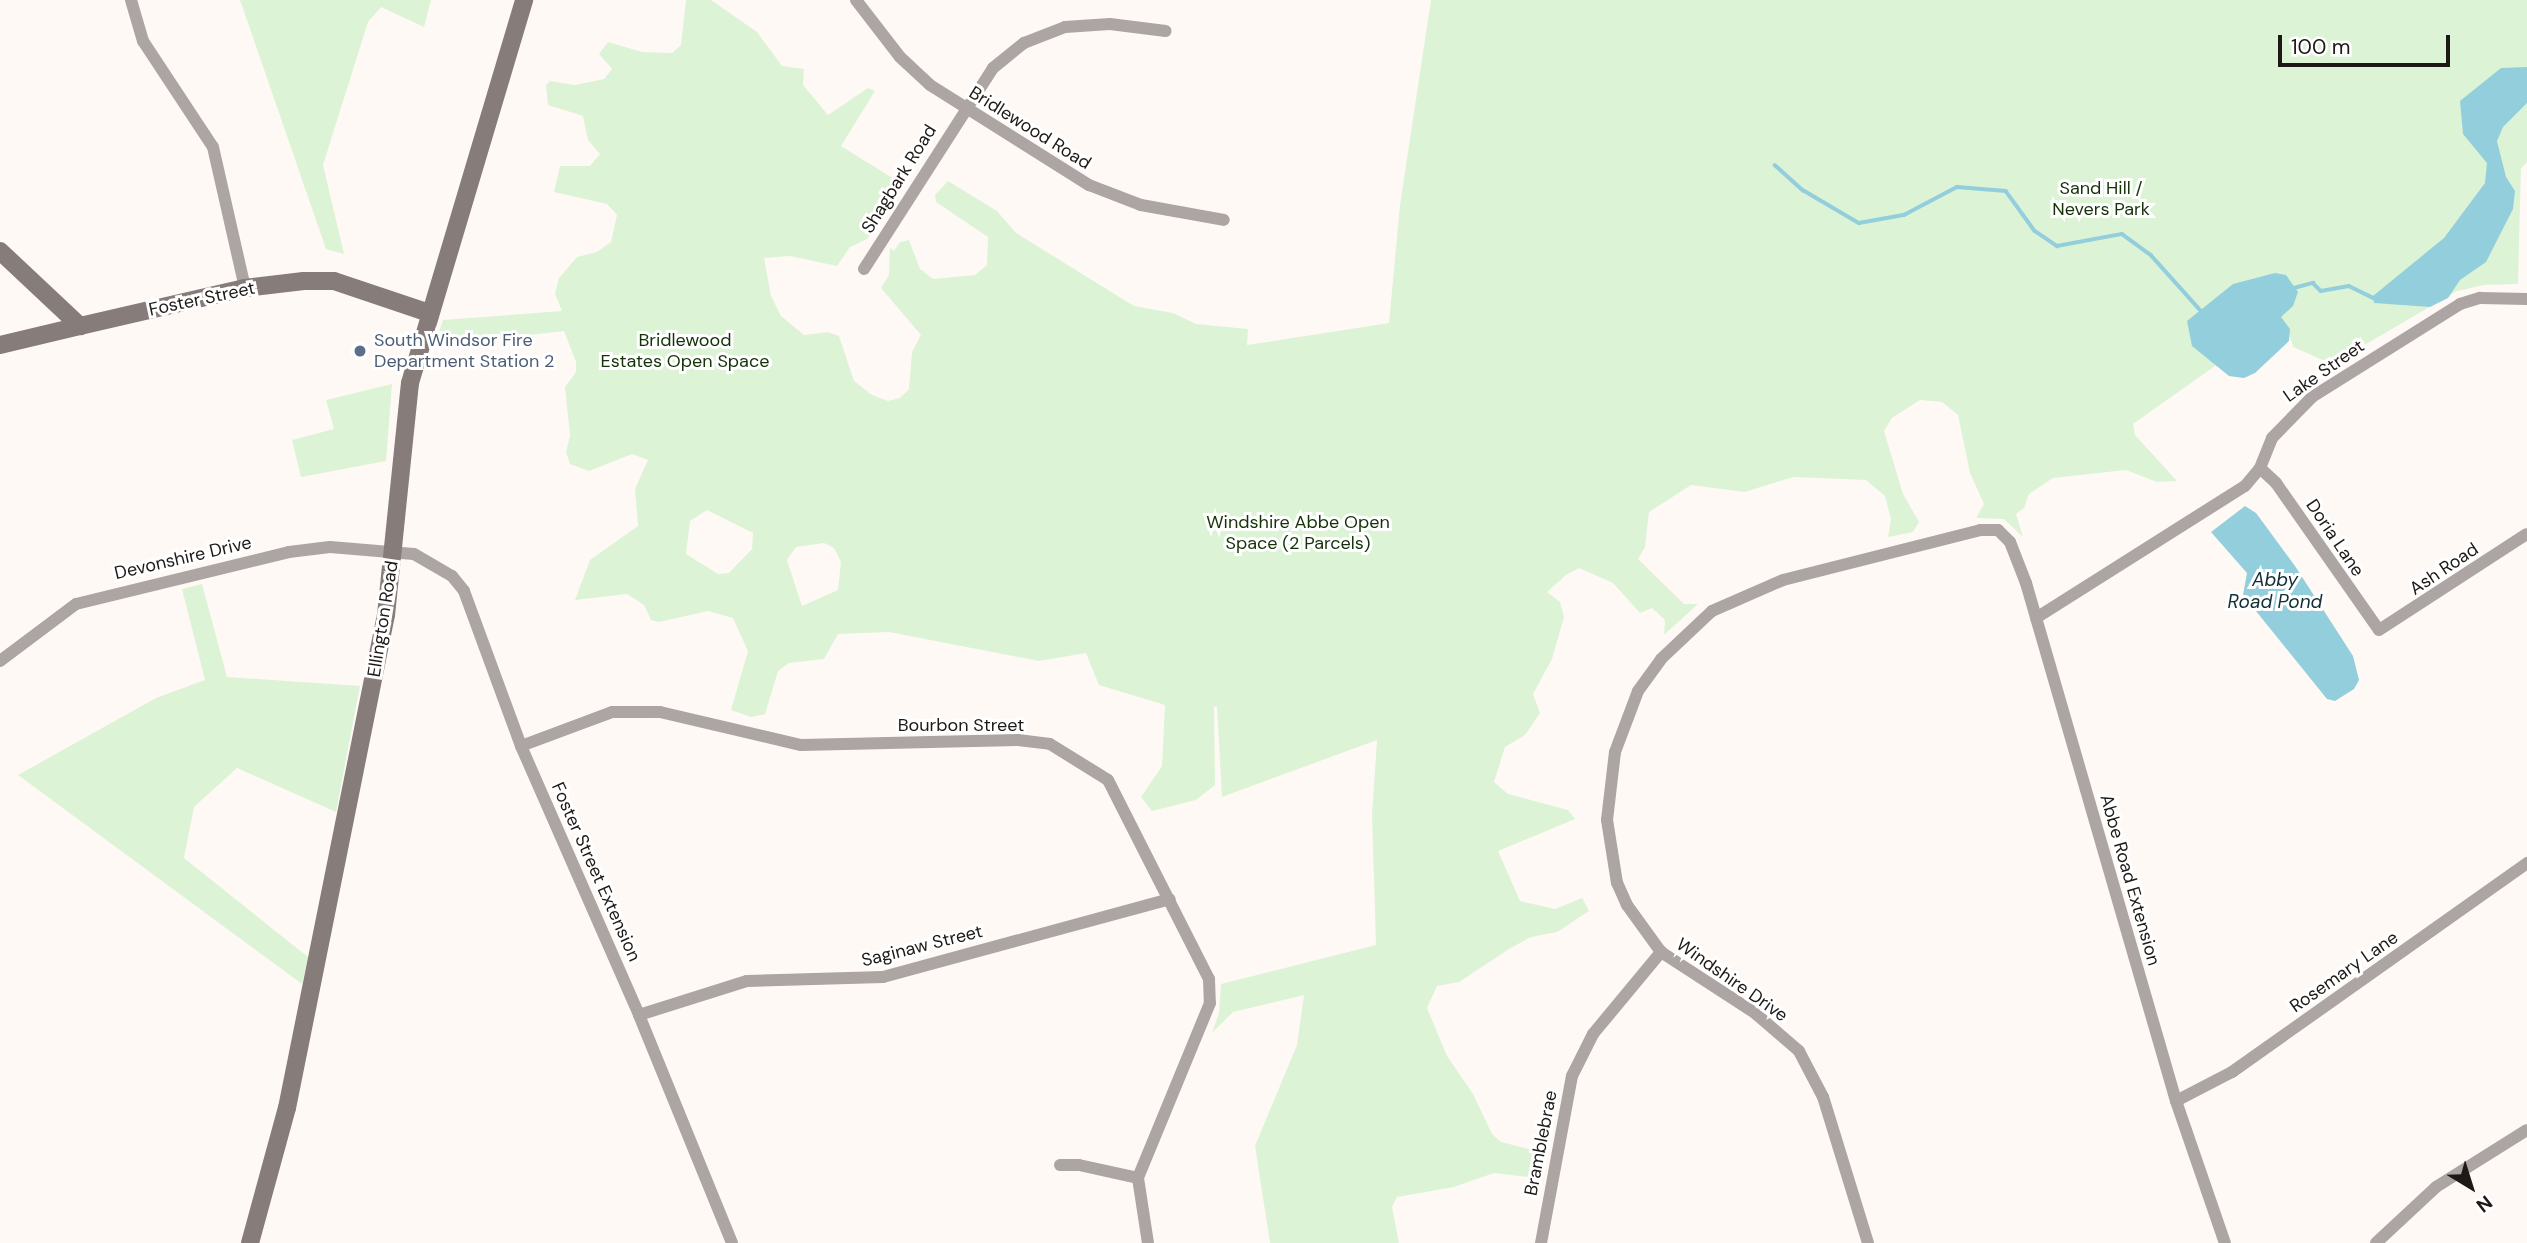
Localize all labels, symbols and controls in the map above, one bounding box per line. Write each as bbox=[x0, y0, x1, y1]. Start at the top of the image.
scale bar bbox=[2282, 21, 2454, 65]
text: 100 m bbox=[2291, 33, 2351, 61]
street label: Bridlewood Road bbox=[965, 82, 1095, 174]
street label: Shagbark Road bbox=[857, 121, 941, 237]
park label: Sand Hill / Nevers Park bbox=[2052, 178, 2150, 220]
street label: Foster Street bbox=[147, 277, 257, 321]
place label: South Windsor Fire Department Station 2 bbox=[374, 330, 554, 372]
park label: Bridlewood Estates Open Space bbox=[601, 330, 769, 372]
street label: Lake Street bbox=[2279, 335, 2369, 407]
marker: South Windsor Fire Department Station 2 bbox=[352, 343, 368, 359]
street label: Doria Lane bbox=[2301, 495, 2369, 581]
park label: Windshire Abbe Open Space (2 Parcels) bbox=[1206, 512, 1390, 554]
street label: Devonshire Drive bbox=[112, 532, 254, 584]
street label: Ash Road bbox=[2406, 538, 2482, 600]
street label: Ellington Road bbox=[363, 559, 403, 679]
water label: Abby Road Pond bbox=[2228, 569, 2322, 613]
street label: Bourbon Street bbox=[898, 714, 1024, 736]
street label: Foster Street Extension bbox=[547, 779, 645, 965]
street label: Abbe Road Extension bbox=[2095, 792, 2165, 968]
street label: Saginaw Street bbox=[859, 921, 985, 971]
street label: Rosemary Lane bbox=[2286, 927, 2402, 1017]
street label: Windshire Drive bbox=[1672, 934, 1792, 1026]
street label: Bramblebrae bbox=[1520, 1089, 1562, 1197]
north arrow bbox=[2436, 1152, 2506, 1222]
text: N bbox=[2471, 1190, 2497, 1218]

